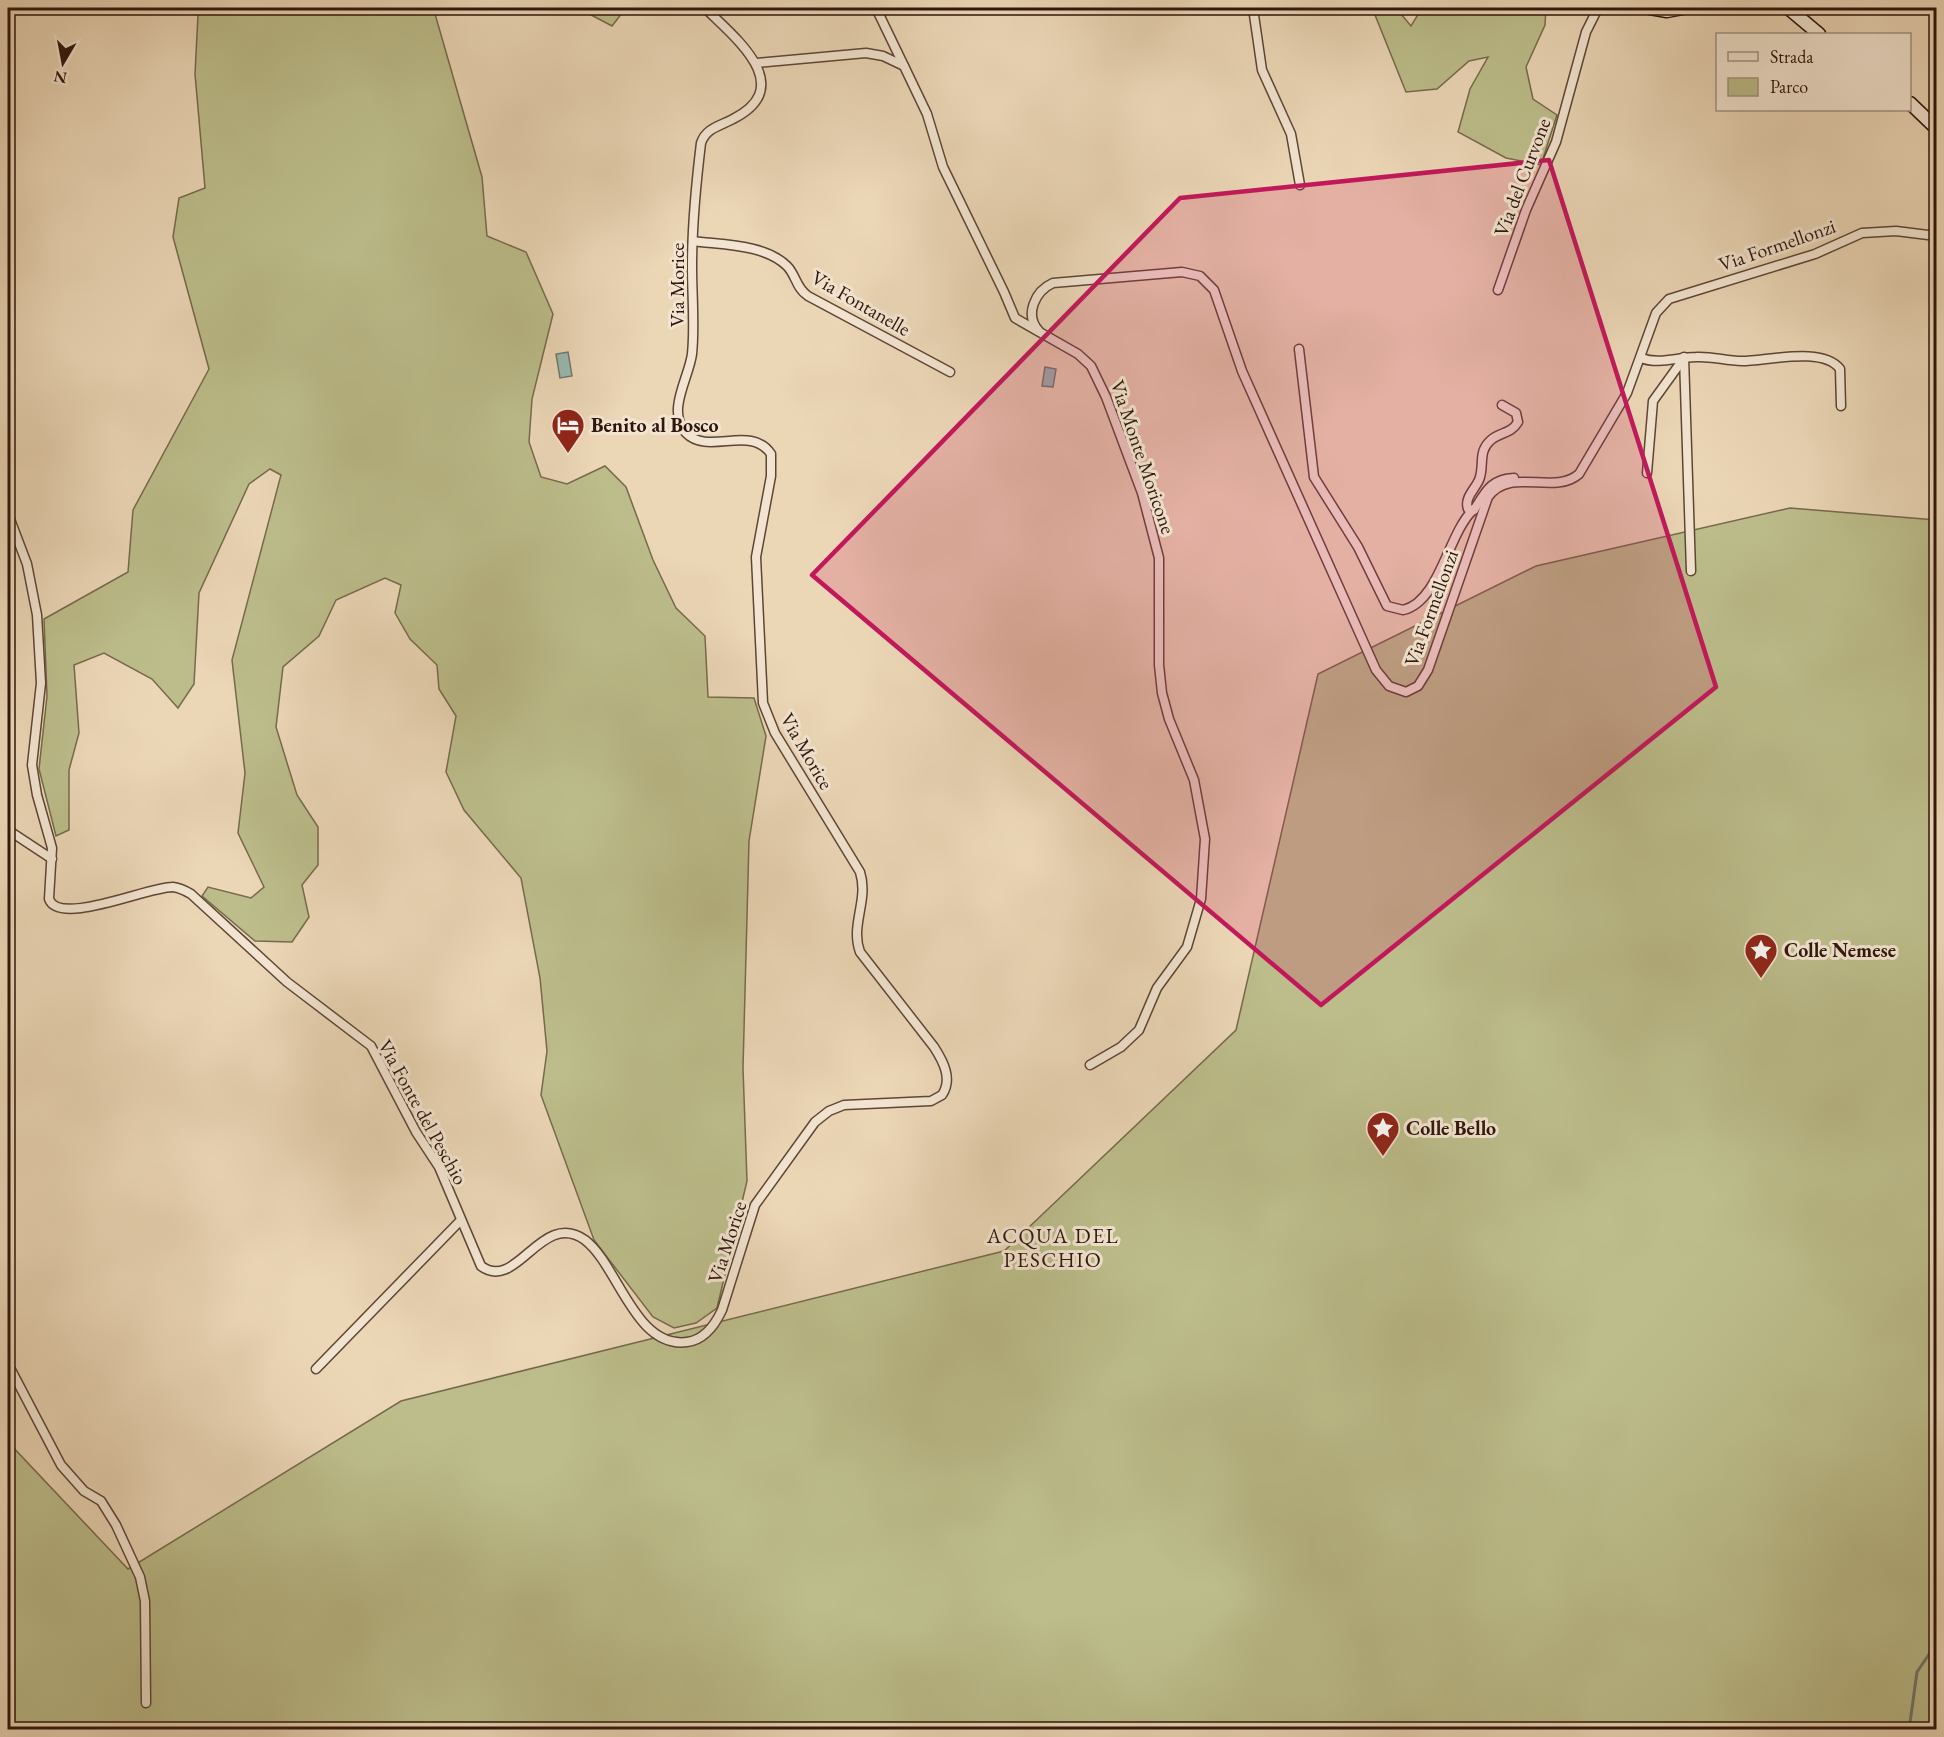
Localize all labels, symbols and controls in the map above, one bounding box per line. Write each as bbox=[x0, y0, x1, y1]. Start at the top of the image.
north arrow bbox=[33, 33, 93, 93]
legend bbox=[1716, 33, 1911, 111]
text: Strada bbox=[1770, 45, 1814, 68]
text: N bbox=[52, 66, 69, 89]
text: Parco bbox=[1770, 75, 1808, 98]
street label: Via del Curvone bbox=[1488, 114, 1557, 240]
street label: Via Formellonzi bbox=[1715, 213, 1839, 277]
street label: Via Morice bbox=[664, 243, 690, 327]
street label: Via Fontanelle bbox=[807, 264, 915, 342]
street label: Via Monte Moricone bbox=[1104, 377, 1182, 538]
hotel icon: Benito al Bosco bbox=[550, 407, 586, 454]
place label: Benito al Bosco bbox=[591, 412, 719, 438]
street label: Via Formellonzi bbox=[1398, 546, 1464, 670]
street label: Via Morice bbox=[775, 708, 839, 794]
place icon: Colle Nemese bbox=[1743, 932, 1779, 979]
place label: Colle Nemese bbox=[1784, 937, 1896, 963]
street label: Via Fonte del Peschio bbox=[372, 1035, 474, 1189]
place icon: Colle Bello bbox=[1365, 1110, 1401, 1157]
place label: Colle Bello bbox=[1406, 1115, 1496, 1141]
street label: Via Morice bbox=[702, 1198, 752, 1286]
district label: ACQUA DEL PESCHIO bbox=[986, 1222, 1119, 1273]

